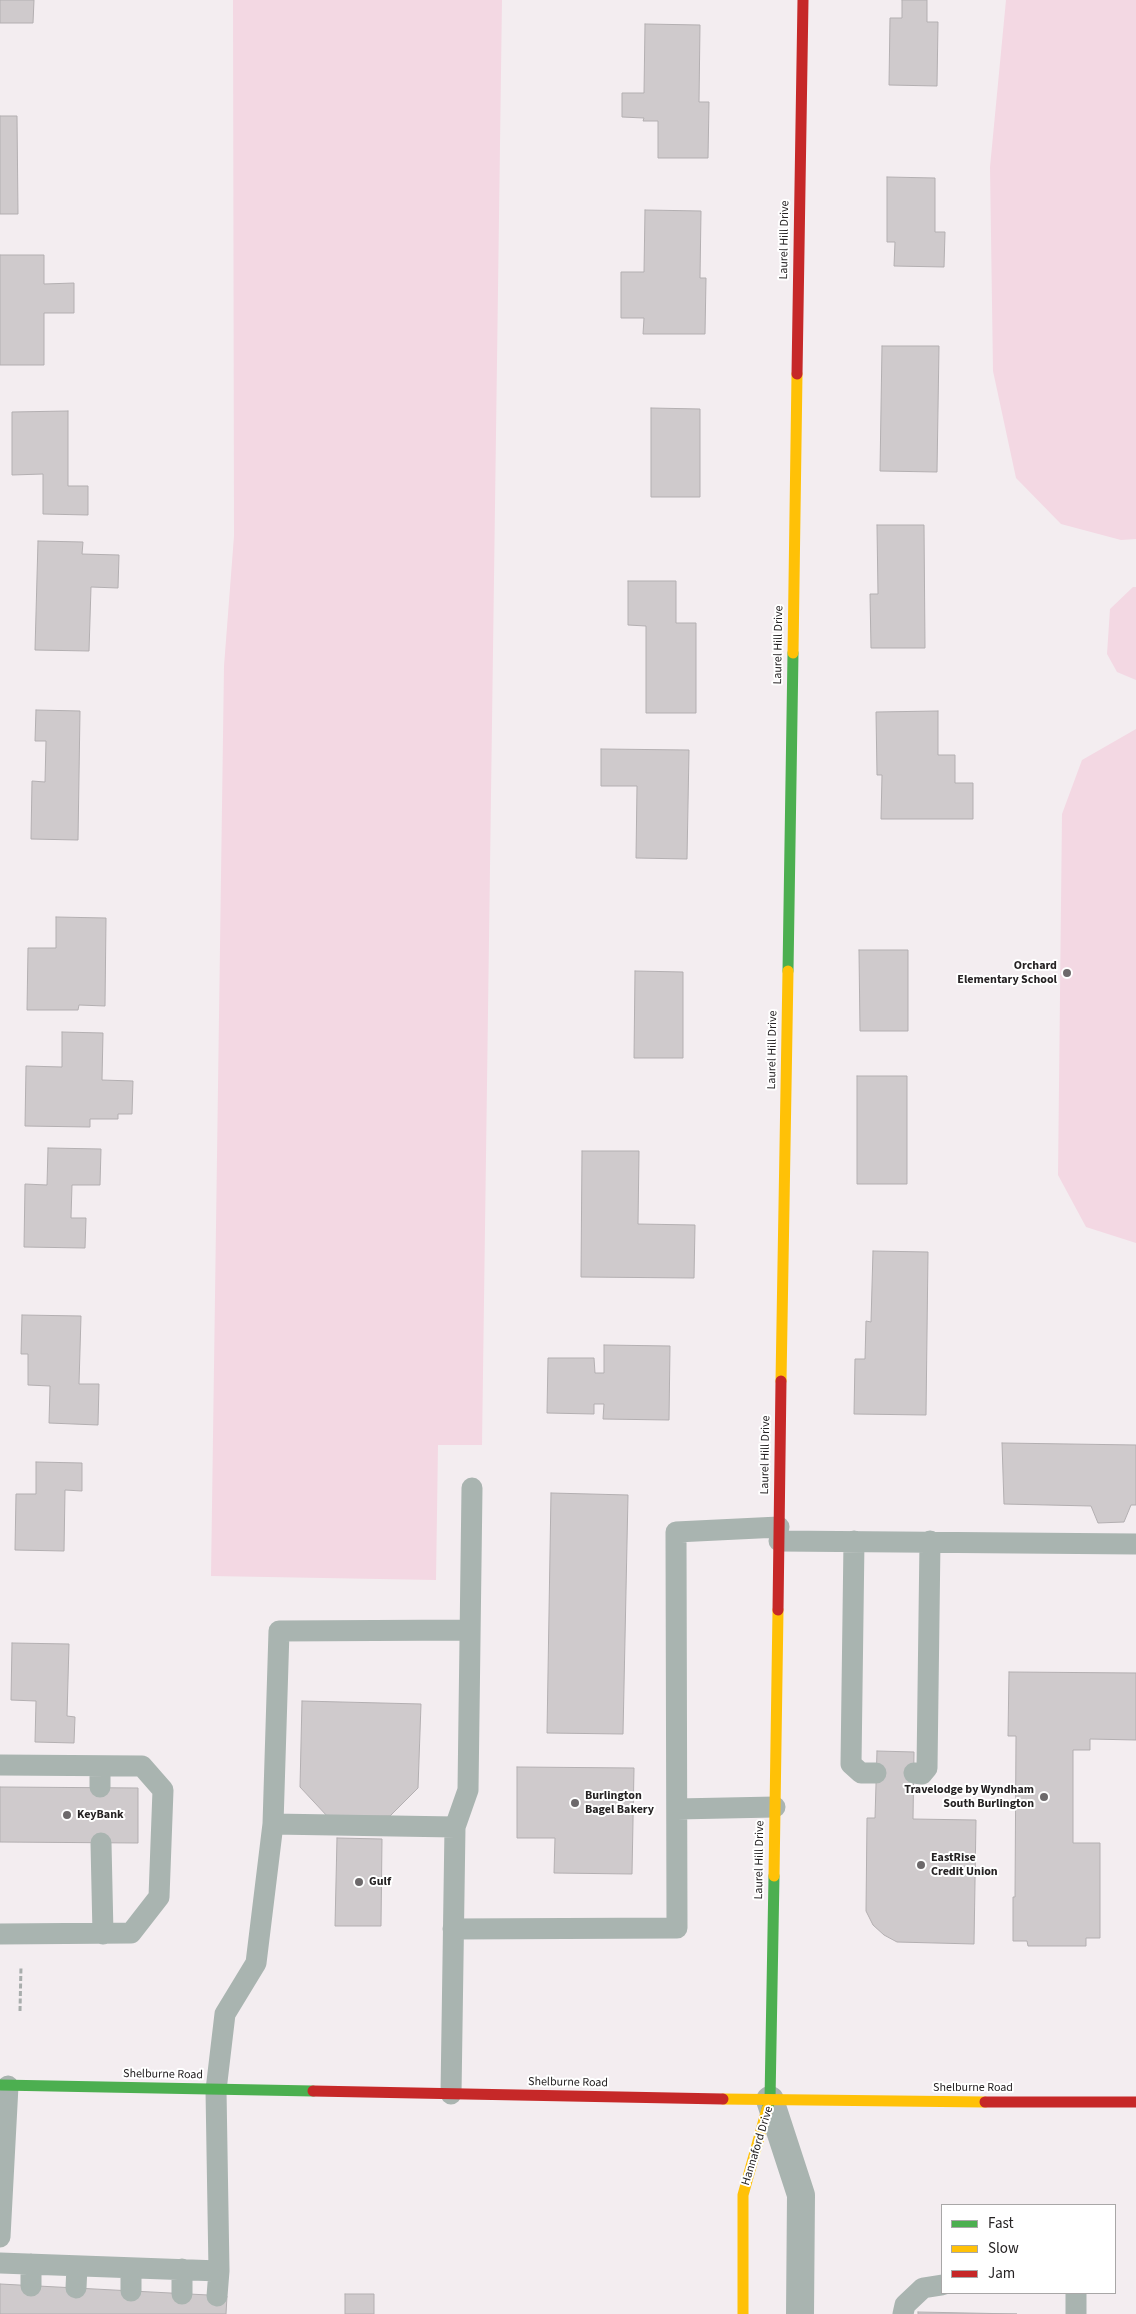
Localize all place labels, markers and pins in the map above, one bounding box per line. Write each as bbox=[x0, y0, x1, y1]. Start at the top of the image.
place label: Orchard Elementary School bbox=[957, 959, 1057, 987]
marker: Orchard Elementary School bbox=[1061, 967, 1073, 979]
place label: Travelodge by Wyndham South Burlington bbox=[904, 1783, 1034, 1811]
place label: Burlington Bagel Bakery bbox=[585, 1789, 654, 1817]
marker: Travelodge by Wyndham South Burlington bbox=[1038, 1791, 1050, 1803]
marker: Burlington Bagel Bakery bbox=[569, 1797, 581, 1809]
place label: KeyBank bbox=[77, 1808, 124, 1822]
marker: KeyBank bbox=[61, 1809, 73, 1821]
place label: EastRise Credit Union bbox=[931, 1851, 998, 1879]
marker: EastRise Credit Union bbox=[915, 1859, 927, 1871]
place label: Gulf bbox=[369, 1875, 391, 1889]
marker: Gulf bbox=[353, 1876, 365, 1888]

